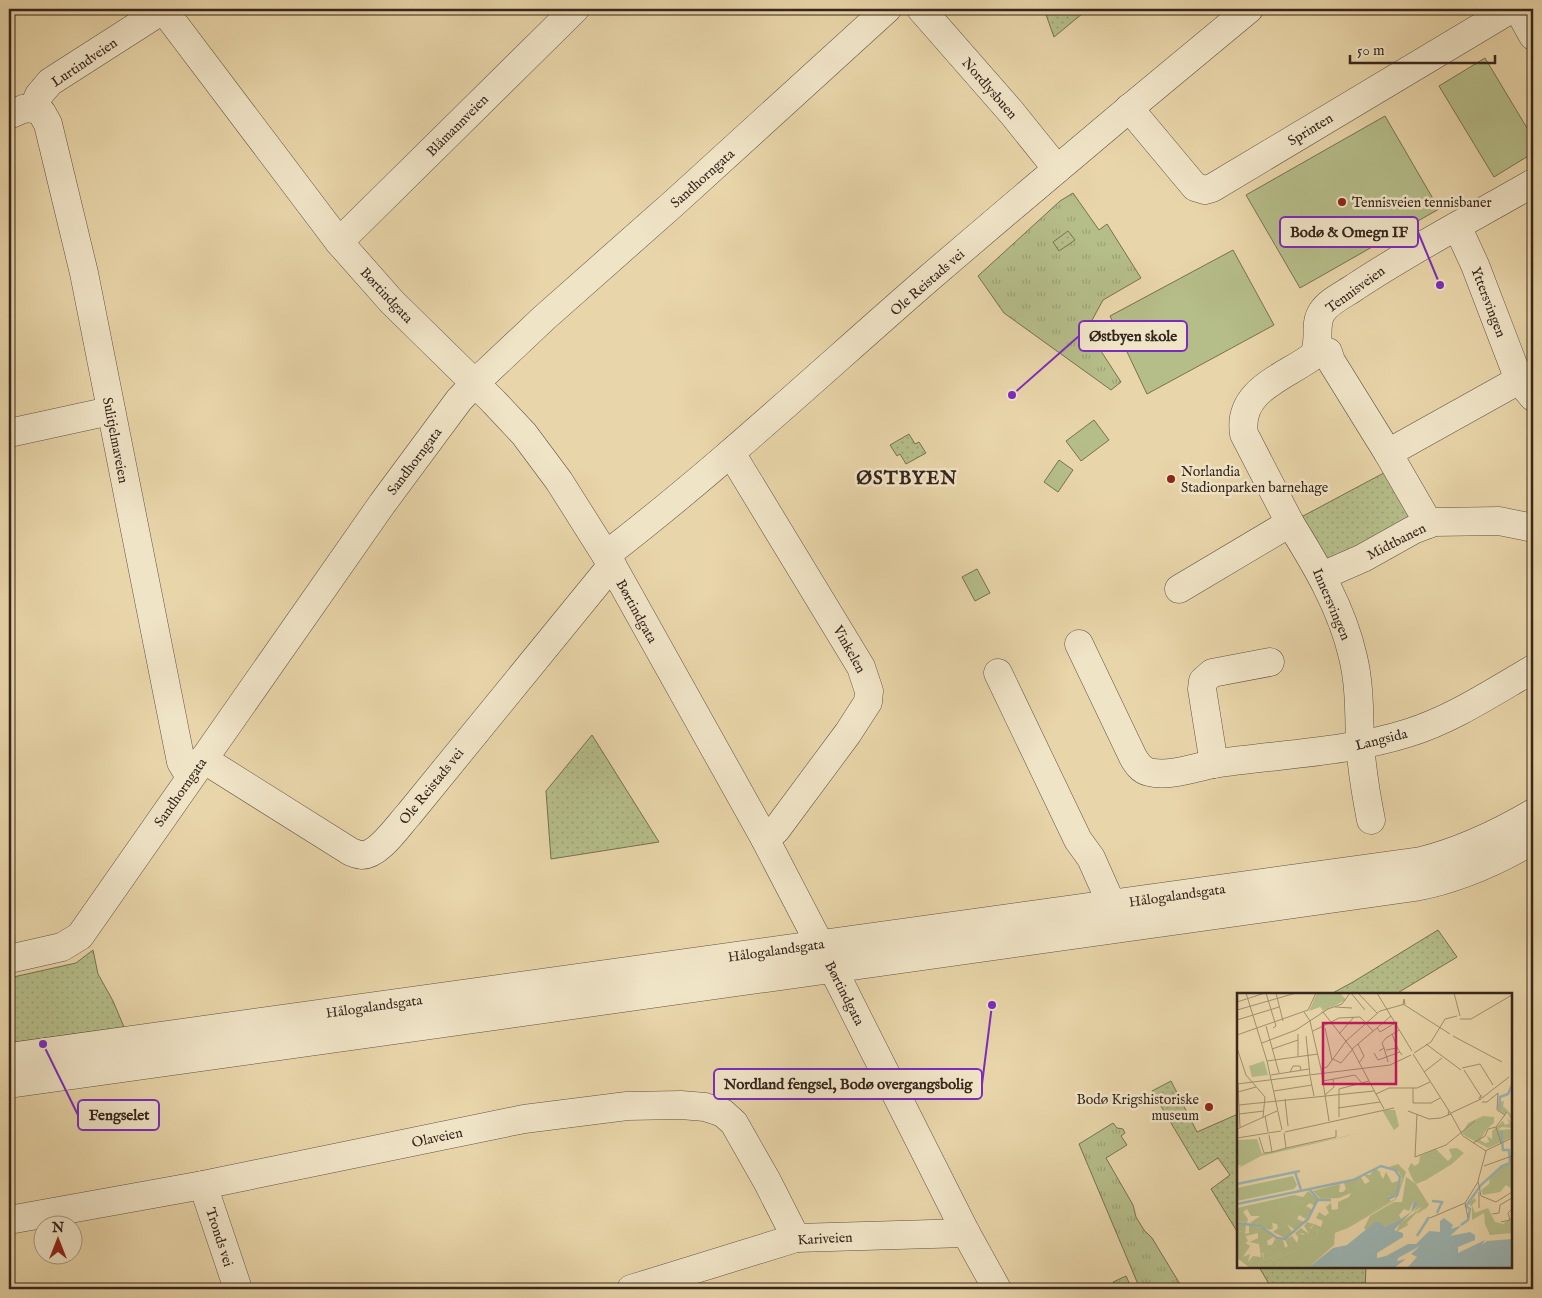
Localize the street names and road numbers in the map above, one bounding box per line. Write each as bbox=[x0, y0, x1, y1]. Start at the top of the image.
street label: Lurtindveien bbox=[48, 34, 121, 92]
street label: Nordlysbuen bbox=[958, 54, 1021, 124]
street label: Blåmannveien bbox=[423, 90, 493, 161]
street label: Sprinten bbox=[1285, 109, 1337, 150]
street label: Sandhorngata bbox=[667, 145, 739, 212]
street label: Ole Reistads vei bbox=[887, 245, 969, 320]
street label: Tennisveien bbox=[1322, 262, 1389, 317]
street label: Børtindgata bbox=[356, 264, 417, 328]
street label: Yttersvingen bbox=[1466, 265, 1510, 341]
street label: Sulitjelmaveien bbox=[98, 396, 132, 485]
street label: Sandhorngata bbox=[383, 423, 447, 499]
street label: Midtbanen bbox=[1364, 519, 1430, 564]
street label: Innersvingen bbox=[1308, 566, 1354, 644]
street label: Børtindgata bbox=[611, 577, 661, 647]
street label: Vinkelen bbox=[828, 622, 870, 677]
street label: Langsida bbox=[1353, 725, 1410, 755]
street label: Ole Reistads vei bbox=[395, 745, 468, 828]
street label: Sandhorngata bbox=[150, 754, 212, 831]
street label: Hålogalandsgata bbox=[1128, 880, 1227, 912]
street label: Hålogalandsgata bbox=[727, 935, 826, 967]
street label: Børtindgata bbox=[820, 958, 868, 1030]
street label: Hålogalandsgata bbox=[325, 991, 424, 1023]
street label: Olaveien bbox=[410, 1124, 465, 1152]
street label: Tronds vei bbox=[201, 1206, 237, 1269]
street label: Kariveien bbox=[797, 1229, 854, 1249]

